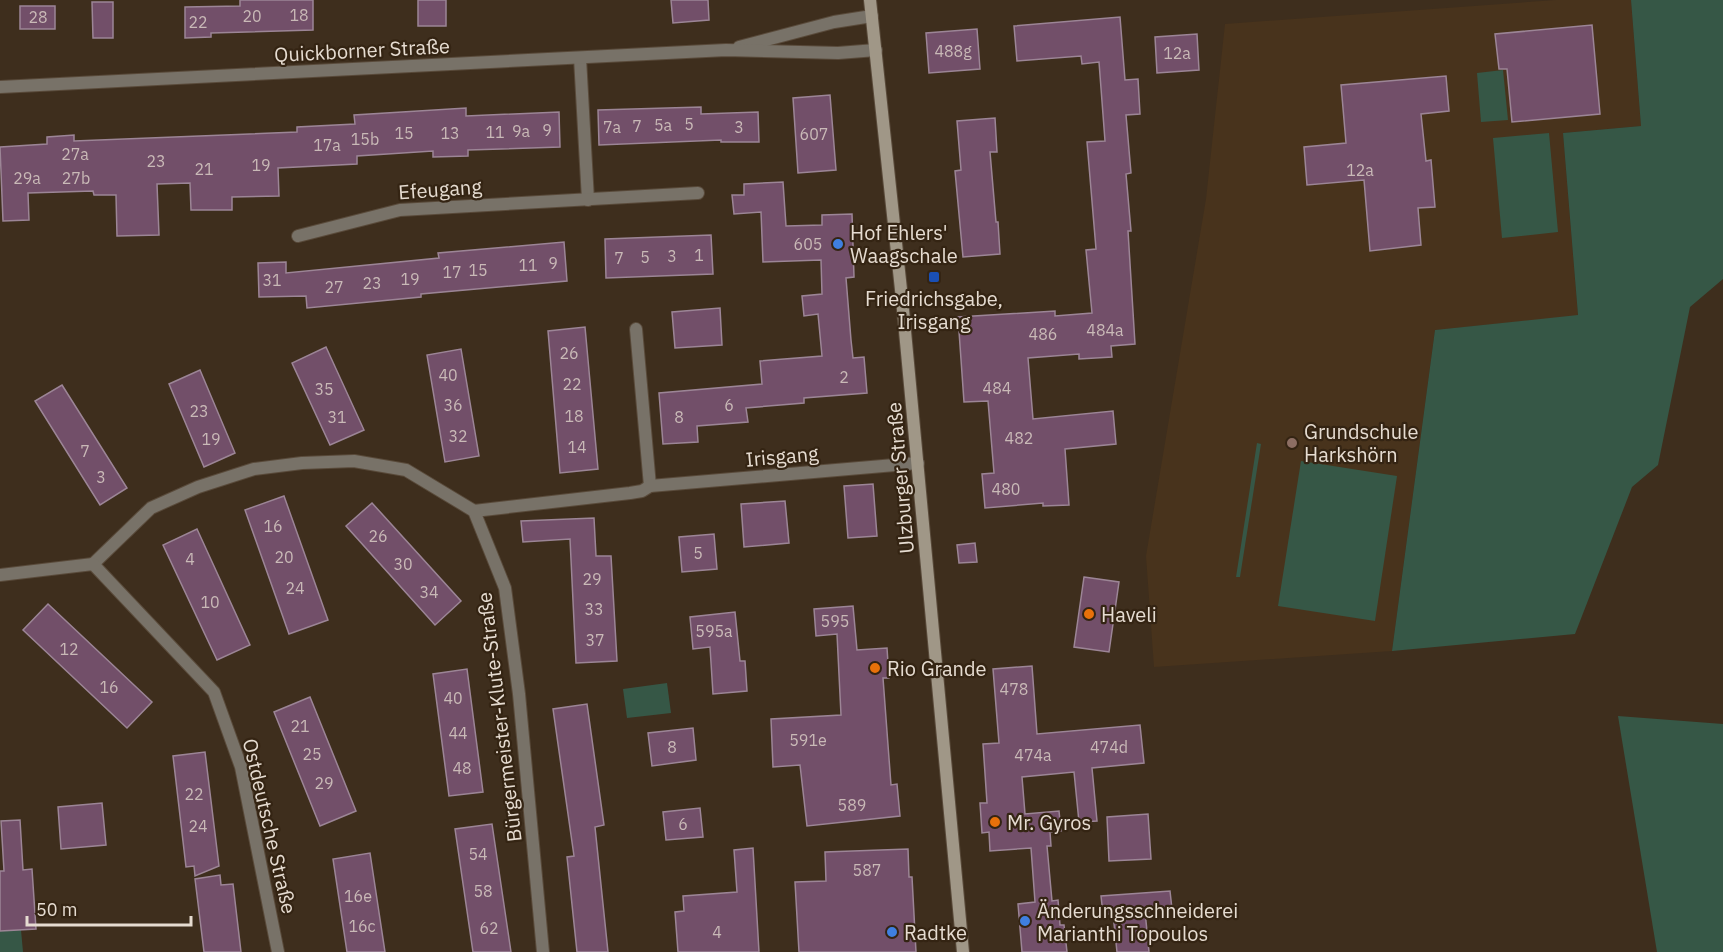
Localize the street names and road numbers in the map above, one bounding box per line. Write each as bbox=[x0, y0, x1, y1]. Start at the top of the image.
street label: Quickborner Straße bbox=[273, 32, 451, 68]
street label: Efeugang bbox=[397, 173, 483, 205]
street label: Ulzburger Straße bbox=[880, 401, 920, 555]
street label: Irisgang bbox=[744, 439, 820, 473]
street label: Bürgermeister-Klute-Straße bbox=[470, 591, 528, 843]
street label: Ostdeutsche Straße bbox=[237, 736, 303, 916]

